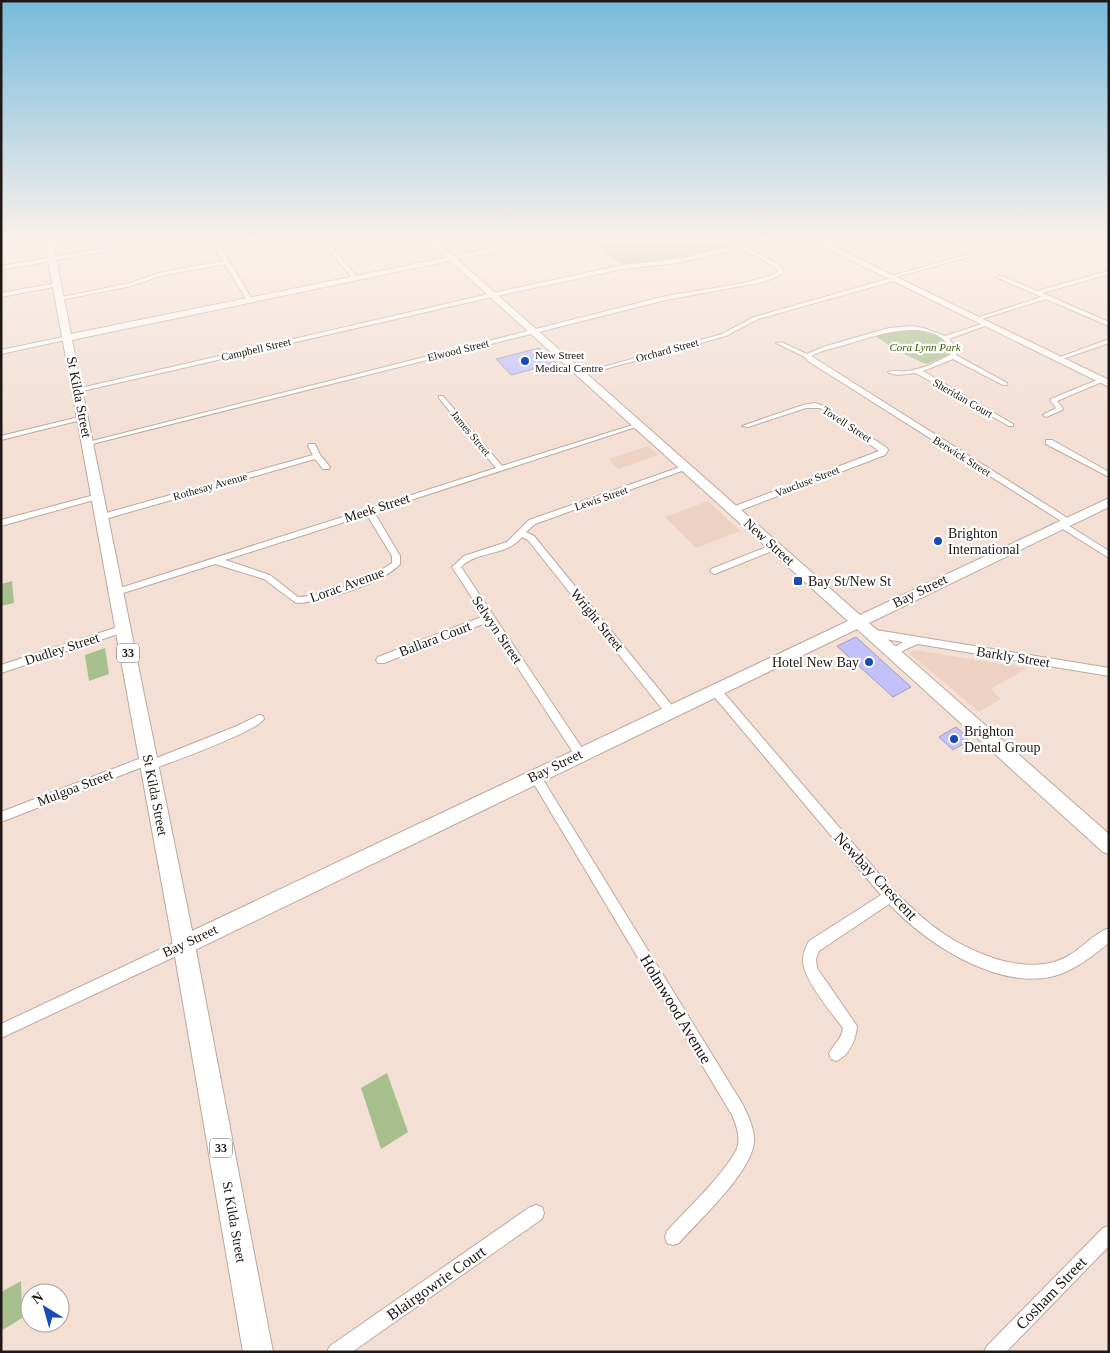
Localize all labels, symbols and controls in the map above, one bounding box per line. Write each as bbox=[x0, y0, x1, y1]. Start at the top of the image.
street label: Campbell Street bbox=[220, 335, 292, 363]
street label: Orchard Street bbox=[634, 336, 700, 364]
street label: Elwood Street bbox=[426, 337, 490, 363]
park label: Cora Lynn Park bbox=[889, 341, 962, 353]
place label: New Street Medical Centre bbox=[535, 349, 603, 374]
street label: St Kilda Street bbox=[64, 355, 94, 439]
marker: New Street Medical Centre bbox=[519, 355, 531, 367]
street label: Sheridan Court bbox=[931, 376, 995, 420]
street label: Tovell Street bbox=[820, 404, 874, 444]
street label: James Street bbox=[449, 408, 493, 458]
street label: Berwick Street bbox=[931, 434, 993, 478]
street label: Vaucluse Street bbox=[773, 463, 841, 499]
street label: Rothesay Avenue bbox=[172, 470, 249, 502]
street label: Lewis Street bbox=[573, 483, 629, 513]
street label: Meek Street bbox=[342, 490, 412, 526]
street label: New Street bbox=[741, 515, 797, 569]
place label: Brighton International bbox=[948, 526, 1020, 557]
marker: Brighton International bbox=[932, 535, 944, 547]
street label: Lorac Avenue bbox=[308, 565, 386, 605]
street label: Bay Street bbox=[890, 571, 950, 611]
place label: Bay St/New St bbox=[808, 574, 891, 589]
marker: Bay St/New St bbox=[792, 575, 804, 587]
street label: Wright Street bbox=[567, 586, 627, 654]
street label: Selwyn Street bbox=[469, 593, 525, 667]
street label: Ballara Court bbox=[397, 618, 473, 660]
street label: Dudley Street bbox=[23, 630, 101, 668]
road number: 33 bbox=[117, 644, 139, 662]
street label: Barkly Street bbox=[975, 644, 1051, 670]
place label: Hotel New Bay bbox=[772, 655, 859, 670]
marker: Hotel New Bay bbox=[863, 656, 875, 668]
place label: Brighton Dental Group bbox=[964, 724, 1041, 755]
marker: Brighton Dental Group bbox=[948, 733, 960, 745]
street label: Bay Street bbox=[525, 746, 585, 786]
street label: St Kilda Street bbox=[140, 753, 170, 837]
street label: Mulgoa Street bbox=[35, 767, 115, 809]
street label: Newbay Crescent bbox=[830, 829, 921, 924]
street label: Bay Street bbox=[160, 922, 220, 960]
street label: Holmwood Avenue bbox=[637, 952, 715, 1066]
road number: 33 bbox=[210, 1138, 232, 1158]
street label: St Kilda Street bbox=[219, 1180, 249, 1264]
street label: Blairgowrie Court bbox=[383, 1242, 490, 1324]
street label: Cosham Street bbox=[1012, 1253, 1090, 1333]
north arrow bbox=[20, 1283, 70, 1333]
text: N bbox=[29, 1289, 46, 1307]

